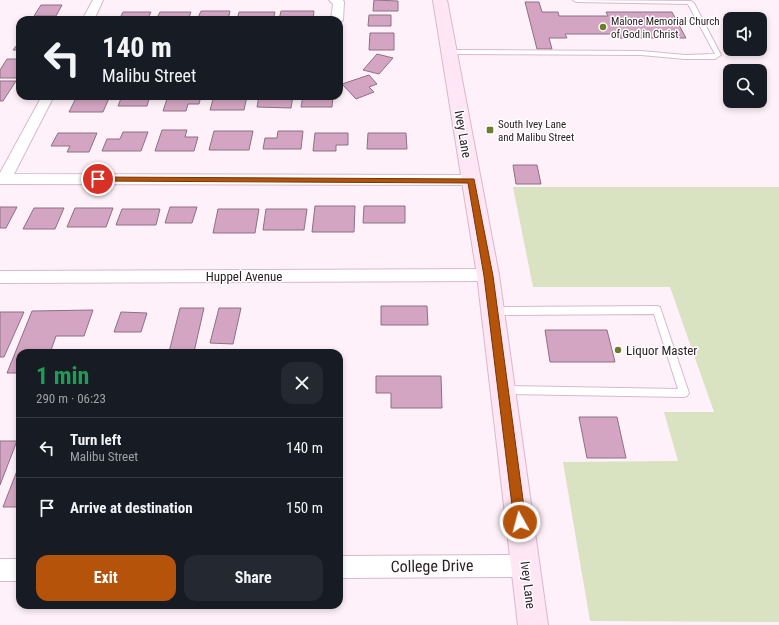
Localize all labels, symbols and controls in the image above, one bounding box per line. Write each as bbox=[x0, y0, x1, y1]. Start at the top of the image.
map controls bbox=[723, 12, 767, 108]
button: sound bbox=[723, 12, 767, 56]
place label: Malone Memorial Church of God in Christ bbox=[611, 15, 720, 41]
marker: Malone Memorial Church of God in Christ bbox=[598, 22, 608, 32]
text: 140 m bbox=[102, 31, 172, 64]
icon: left bbox=[36, 32, 88, 84]
button: search bbox=[723, 64, 767, 108]
text: Malibu Street bbox=[102, 65, 196, 86]
street label: Ivey Lane bbox=[451, 109, 475, 159]
place label: South Ivey Lane and Malibu Street bbox=[498, 118, 574, 144]
marker: South Ivey Lane and Malibu Street bbox=[485, 125, 495, 135]
pin bbox=[81, 162, 115, 196]
icon: arrive bbox=[87, 168, 109, 190]
street label: Huppel Avenue bbox=[206, 269, 282, 284]
place label: Liquor Master bbox=[626, 343, 697, 358]
marker: Liquor Master bbox=[613, 345, 623, 355]
text: 1 min bbox=[36, 362, 89, 390]
button: close bbox=[281, 362, 323, 404]
text: 290 m · 06:23 bbox=[36, 391, 106, 406]
text: Turn left bbox=[70, 431, 121, 449]
icon: left bbox=[36, 437, 58, 459]
text: 140 m bbox=[286, 439, 323, 457]
text: Malibu Street bbox=[70, 449, 138, 464]
icon: arrive bbox=[36, 497, 58, 519]
text: Arrive at destination bbox=[70, 499, 193, 517]
text: 150 m bbox=[286, 499, 323, 517]
position arrow bbox=[499, 501, 541, 543]
button: Exit bbox=[36, 555, 176, 601]
button: Share bbox=[184, 555, 323, 601]
street label: College Drive bbox=[390, 556, 474, 576]
street label: Ivey Lane bbox=[518, 560, 538, 610]

